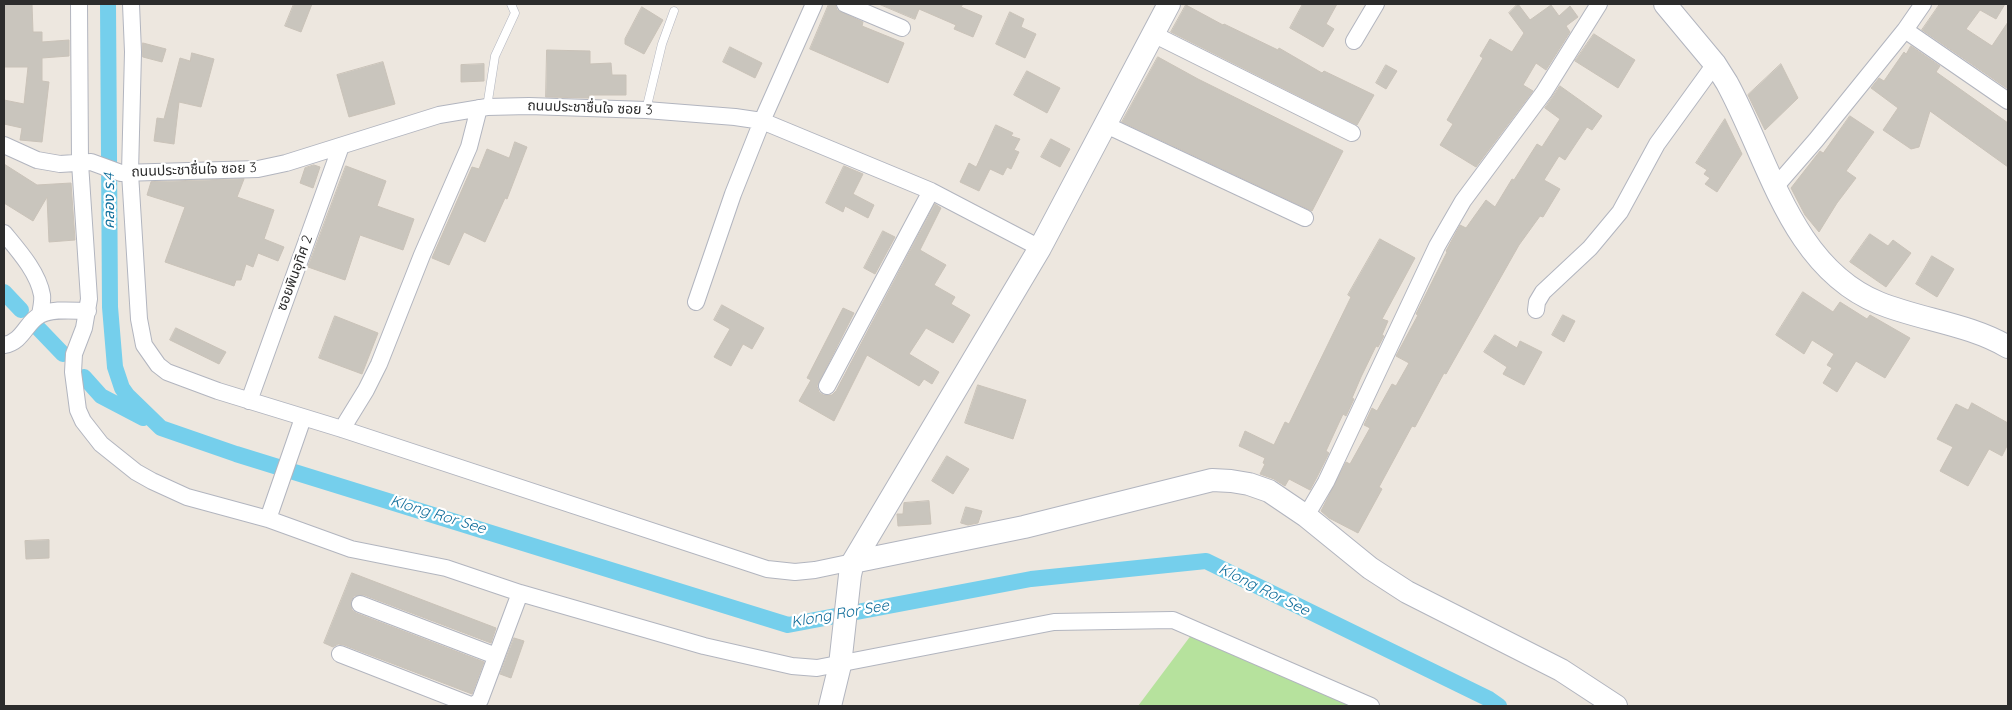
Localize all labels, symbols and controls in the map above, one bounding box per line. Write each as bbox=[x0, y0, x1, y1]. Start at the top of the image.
street label: ถนนประชาชื่นใจ ซอย 3 bbox=[527, 97, 653, 119]
street label: ถนนประชาชื่นใจ ซอย 3 bbox=[131, 159, 257, 181]
water label: คลอง ร.4 bbox=[100, 173, 118, 229]
street label: ซอยพินอุทิศ 2 bbox=[274, 233, 316, 313]
water label: Klong Ror See bbox=[388, 492, 488, 538]
water label: Klong Ror See bbox=[1216, 560, 1312, 620]
water label: Klong Ror See bbox=[790, 597, 890, 631]

